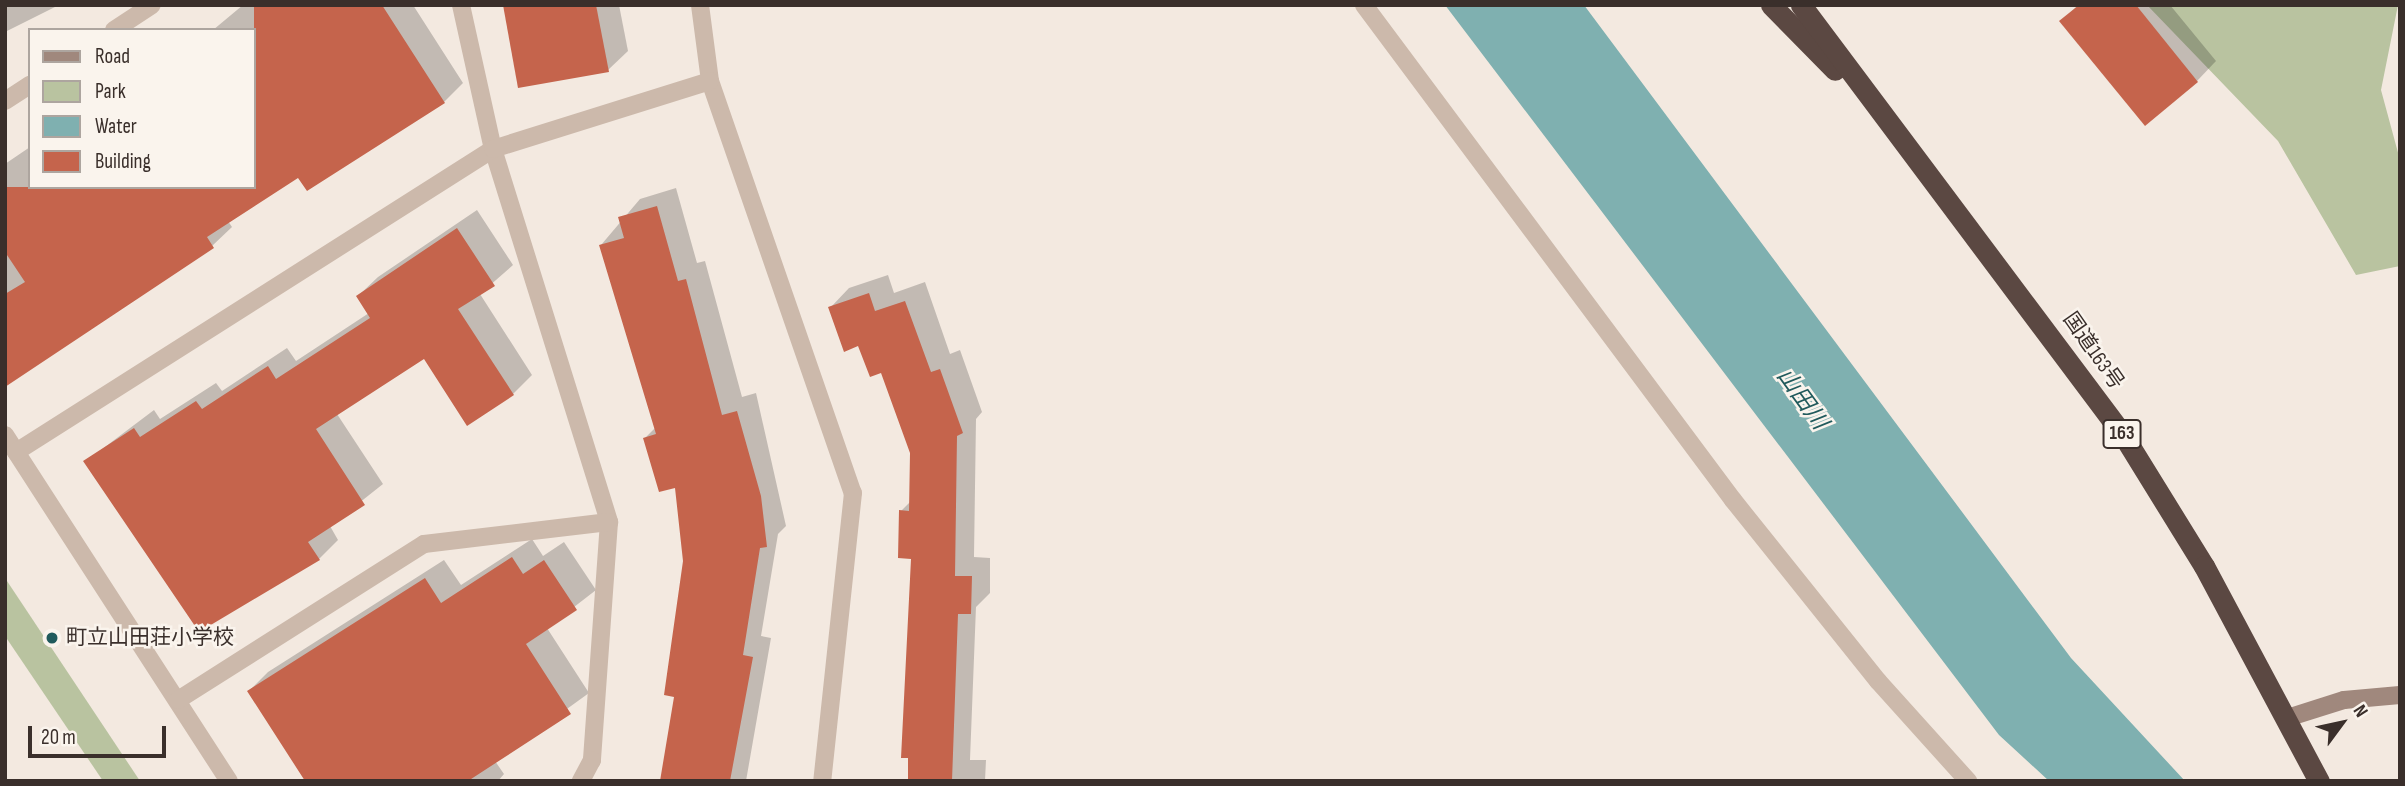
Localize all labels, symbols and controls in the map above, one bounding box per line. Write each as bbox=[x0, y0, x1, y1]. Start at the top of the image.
legend bbox=[28, 28, 256, 189]
text: Road bbox=[95, 44, 130, 69]
text: Park bbox=[95, 79, 126, 104]
text: Water bbox=[95, 114, 137, 139]
text: Building bbox=[95, 149, 151, 174]
street label: 国道163号 bbox=[2057, 308, 2129, 394]
water label: 山田川 bbox=[1771, 363, 1833, 435]
road number: 163 bbox=[2101, 418, 2143, 449]
place label: 町立山田荘小学校 bbox=[66, 625, 234, 651]
marker: 町立山田荘小学校 bbox=[44, 630, 60, 646]
north arrow bbox=[2307, 688, 2377, 758]
text: N bbox=[2348, 701, 2372, 722]
scale bar bbox=[32, 712, 170, 756]
text: 20 m bbox=[41, 725, 76, 750]

